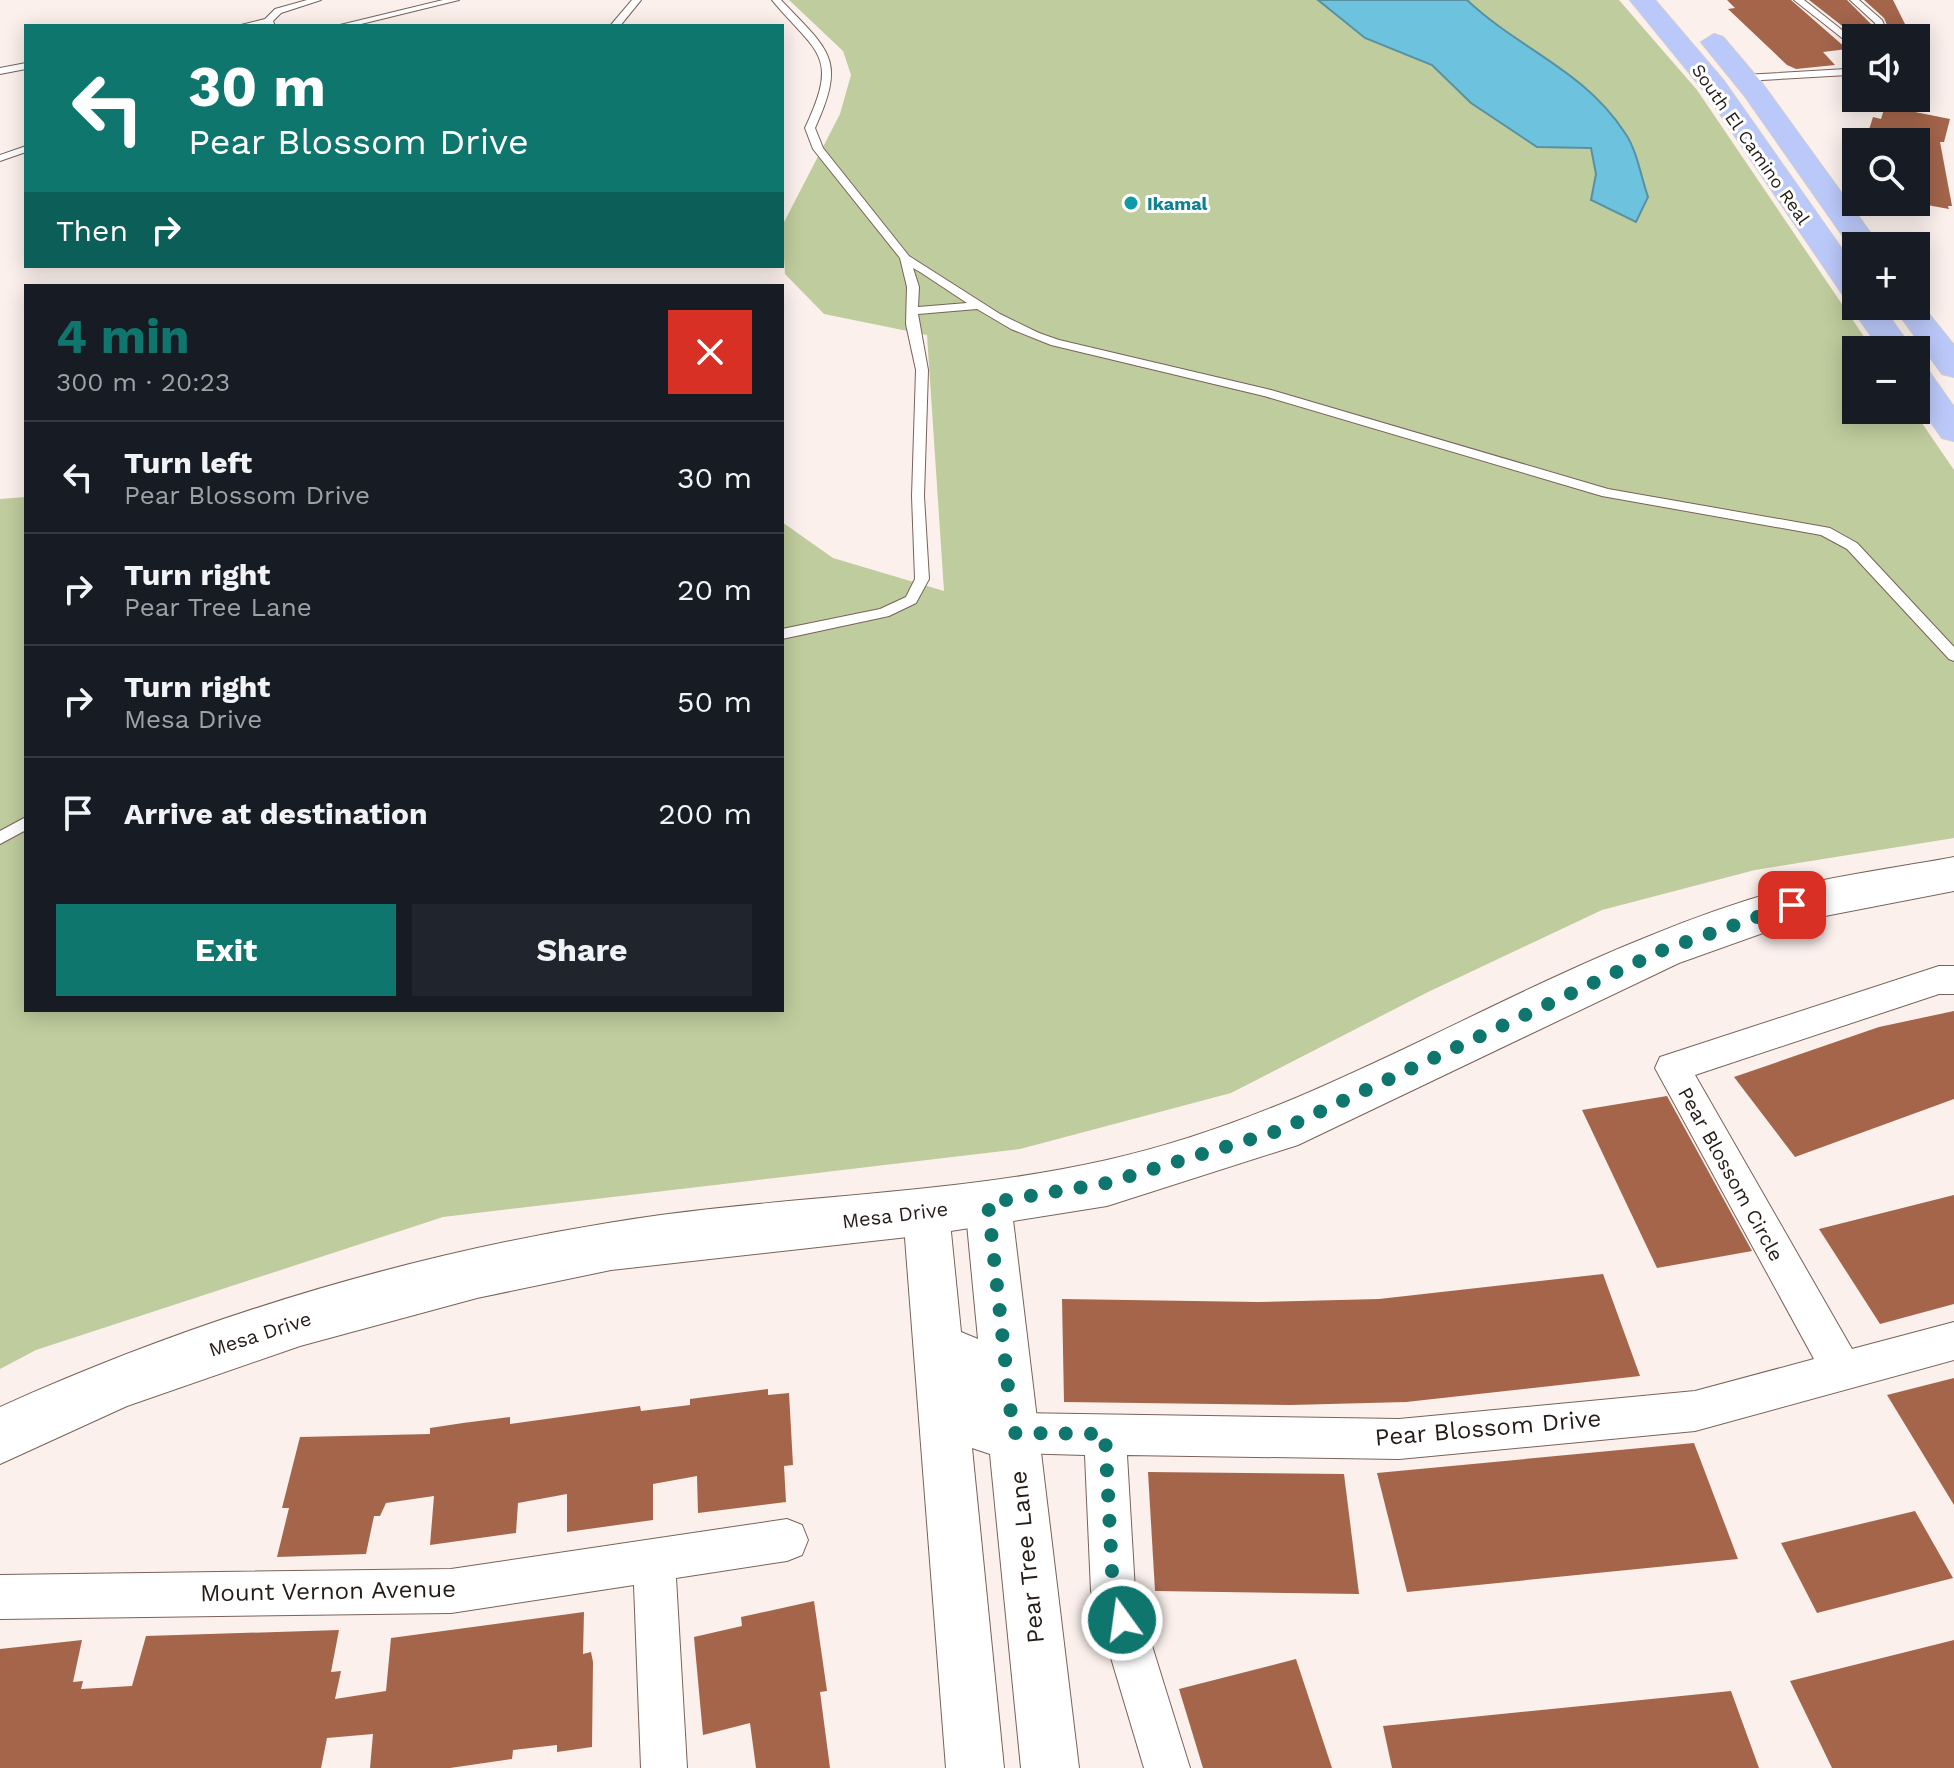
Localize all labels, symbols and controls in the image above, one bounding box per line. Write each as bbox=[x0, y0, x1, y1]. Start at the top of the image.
map controls bbox=[1842, 24, 1930, 424]
button: sound bbox=[1842, 24, 1930, 112]
text: 30 m bbox=[188, 54, 326, 120]
icon: left bbox=[56, 56, 160, 160]
street label: South El Camino Real bbox=[1688, 60, 1815, 229]
text: Pear Blossom Drive bbox=[188, 121, 529, 163]
button: search bbox=[1842, 128, 1930, 216]
place label: Ikamal bbox=[1147, 193, 1208, 214]
marker: Ikamal bbox=[1122, 194, 1140, 212]
icon: right bbox=[144, 208, 188, 252]
text: Then bbox=[56, 213, 128, 248]
button: + bbox=[1842, 232, 1930, 320]
text: 4 min bbox=[56, 308, 190, 365]
button: close bbox=[668, 310, 752, 394]
button: − bbox=[1842, 336, 1930, 424]
text: 300 m · 20:23 bbox=[56, 367, 230, 397]
text: Turn left bbox=[124, 445, 252, 480]
icon: left bbox=[56, 455, 100, 499]
text: 30 m bbox=[677, 460, 752, 495]
text: Pear Blossom Drive bbox=[124, 480, 370, 510]
text: Turn right bbox=[124, 557, 270, 592]
icon: right bbox=[56, 567, 100, 611]
text: 20 m bbox=[677, 572, 752, 607]
text: Pear Tree Lane bbox=[124, 592, 312, 622]
text: Turn right bbox=[124, 669, 270, 704]
icon: right bbox=[56, 679, 100, 723]
text: 50 m bbox=[677, 684, 752, 719]
text: Mesa Drive bbox=[124, 704, 262, 734]
icon: arrive bbox=[56, 791, 100, 835]
text: Arrive at destination bbox=[124, 796, 428, 831]
text: 200 m bbox=[658, 796, 752, 831]
pin bbox=[1758, 871, 1826, 939]
icon: arrive bbox=[1770, 883, 1814, 927]
button: Exit bbox=[56, 904, 396, 996]
button: Share bbox=[412, 904, 752, 996]
street label: Pear Blossom Circle bbox=[1673, 1083, 1789, 1265]
street label: Mesa Drive bbox=[841, 1197, 949, 1233]
street label: Mesa Drive bbox=[206, 1306, 314, 1362]
street label: Pear Blossom Drive bbox=[1374, 1404, 1602, 1452]
street label: Pear Tree Lane bbox=[1004, 1469, 1050, 1645]
street label: Mount Vernon Avenue bbox=[200, 1575, 456, 1607]
position arrow bbox=[1080, 1578, 1164, 1662]

